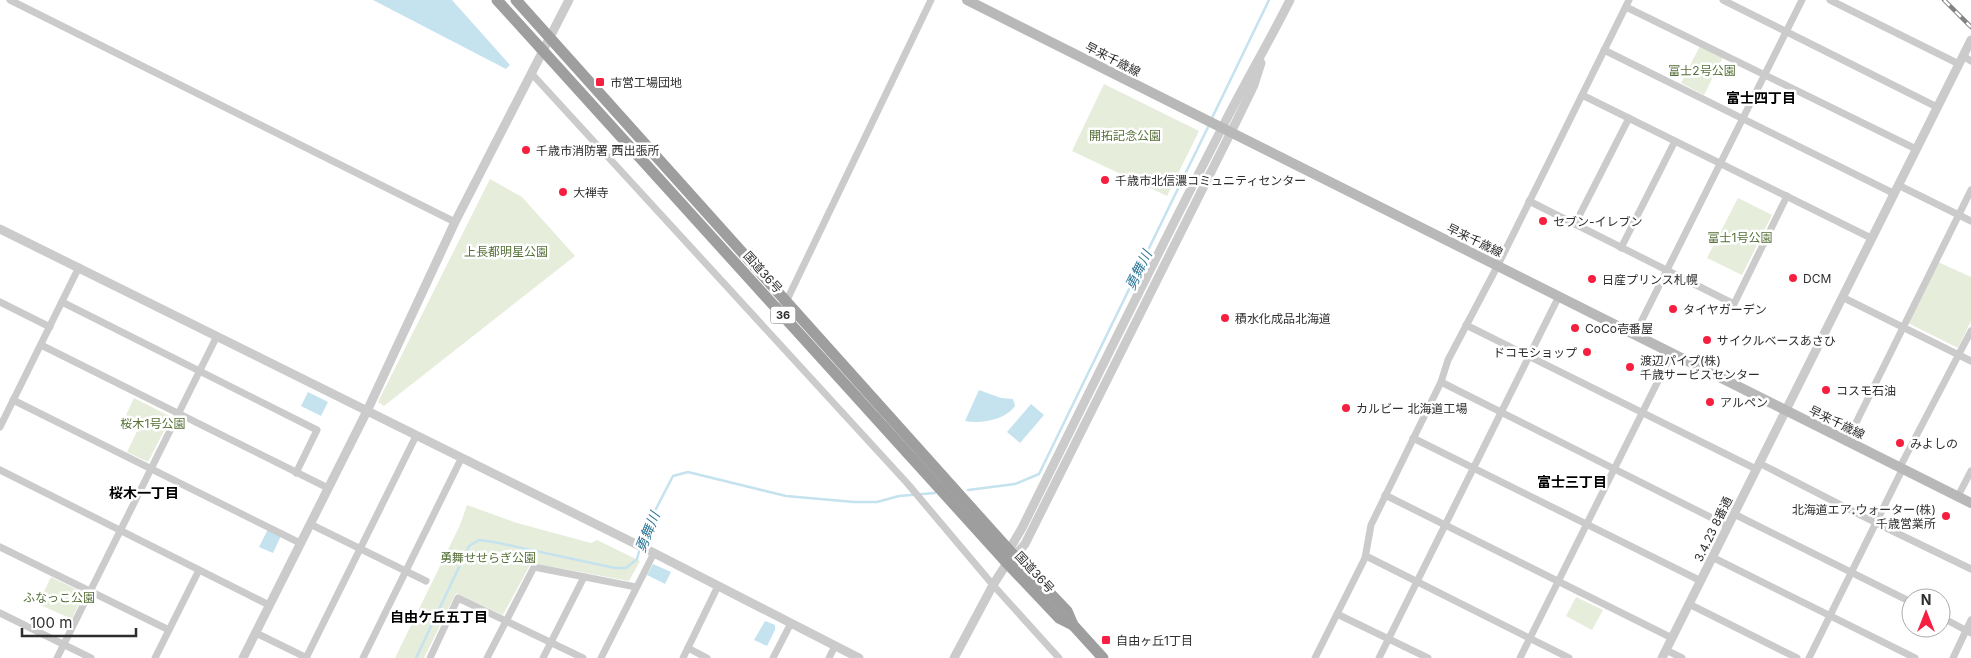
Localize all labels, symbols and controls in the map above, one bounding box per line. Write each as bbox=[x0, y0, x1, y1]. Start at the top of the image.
street label: 早来千歳線 bbox=[1083, 39, 1143, 79]
park label: 富士2号公園 bbox=[1668, 63, 1736, 78]
place label: 市営工場団地 bbox=[610, 75, 682, 90]
marker: 市営工場団地 bbox=[594, 76, 606, 88]
district label: 富士四丁目 bbox=[1726, 89, 1796, 106]
park label: 開拓記念公園 bbox=[1089, 128, 1161, 143]
place label: 千歳市消防署 西出張所 bbox=[536, 143, 659, 158]
marker: 千歳市消防署 西出張所 bbox=[520, 144, 532, 156]
place label: 千歳市北信濃コミュニティセンター bbox=[1115, 173, 1306, 188]
marker: 千歳市北信濃コミュニティセンター bbox=[1099, 174, 1111, 186]
place label: 大禅寺 bbox=[573, 185, 609, 200]
marker: 大禅寺 bbox=[557, 186, 569, 198]
place label: セブン-イレブン bbox=[1553, 214, 1643, 229]
marker: セブン-イレブン bbox=[1537, 215, 1549, 227]
street label: 早来千歳線 bbox=[1445, 220, 1505, 260]
park label: 富士1号公園 bbox=[1708, 230, 1772, 245]
park label: 上長都明星公園 bbox=[464, 244, 548, 259]
water label: 勇舞川 bbox=[1121, 246, 1156, 293]
street label: 国道36号 bbox=[740, 248, 786, 296]
place label: DCM bbox=[1803, 271, 1831, 286]
place label: 日産プリンス札幌 bbox=[1602, 272, 1698, 287]
marker: DCM bbox=[1787, 272, 1799, 284]
marker: 日産プリンス札幌 bbox=[1586, 273, 1598, 285]
place label: タイヤガーデン bbox=[1683, 302, 1767, 317]
marker: タイヤガーデン bbox=[1667, 303, 1679, 315]
road number: 36 bbox=[770, 306, 796, 324]
place label: 積水化成品北海道 bbox=[1235, 311, 1331, 326]
marker: 積水化成品北海道 bbox=[1219, 312, 1231, 324]
place label: CoCo壱番屋 bbox=[1585, 321, 1653, 336]
marker: CoCo壱番屋 bbox=[1569, 322, 1581, 334]
place label: サイクルベースあさひ bbox=[1717, 333, 1836, 348]
marker: サイクルベースあさひ bbox=[1701, 334, 1713, 346]
place label: ドコモショップ bbox=[1493, 345, 1577, 360]
marker: ドコモショップ bbox=[1581, 346, 1593, 358]
place label: 渡辺パイプ(株) 千歳サービスセンター bbox=[1640, 353, 1760, 382]
marker: 渡辺パイプ(株) 千歳サービスセンター bbox=[1624, 361, 1636, 373]
place label: コスモ石油 bbox=[1836, 383, 1896, 398]
marker: コスモ石油 bbox=[1820, 384, 1832, 396]
place label: アルペン bbox=[1720, 395, 1768, 410]
marker: アルペン bbox=[1704, 396, 1716, 408]
place label: カルビー 北海道工場 bbox=[1356, 401, 1467, 416]
marker: カルビー 北海道工場 bbox=[1340, 402, 1352, 414]
street label: 早来千歳線 bbox=[1807, 402, 1867, 442]
park label: 桜木1号公園 bbox=[121, 416, 185, 431]
place label: みよしの bbox=[1910, 436, 1958, 451]
marker: みよしの bbox=[1894, 437, 1906, 449]
district label: 富士三丁目 bbox=[1537, 473, 1607, 490]
district label: 桜木一丁目 bbox=[109, 484, 179, 501]
street label: 3.4.23 8番通 bbox=[1691, 494, 1735, 564]
place label: 北海道エア.ウォーター(株) 千歳営業所 bbox=[1792, 502, 1936, 531]
water label: 勇舞川 bbox=[631, 507, 663, 555]
marker: 北海道エア.ウォーター(株) 千歳営業所 bbox=[1940, 510, 1952, 522]
street label: 国道36号 bbox=[1012, 548, 1058, 596]
park label: 勇舞せせらぎ公園 bbox=[440, 550, 536, 565]
north arrow bbox=[1901, 588, 1951, 638]
park label: ふなっこ公園 bbox=[23, 590, 95, 605]
text: N bbox=[1921, 591, 1931, 608]
scale bar bbox=[22, 606, 136, 638]
district label: 自由ケ丘五丁目 bbox=[390, 608, 488, 625]
text: 100 m bbox=[30, 613, 72, 632]
place label: 自由ヶ丘1丁目 bbox=[1116, 633, 1193, 648]
marker: 自由ヶ丘1丁目 bbox=[1100, 634, 1112, 646]

